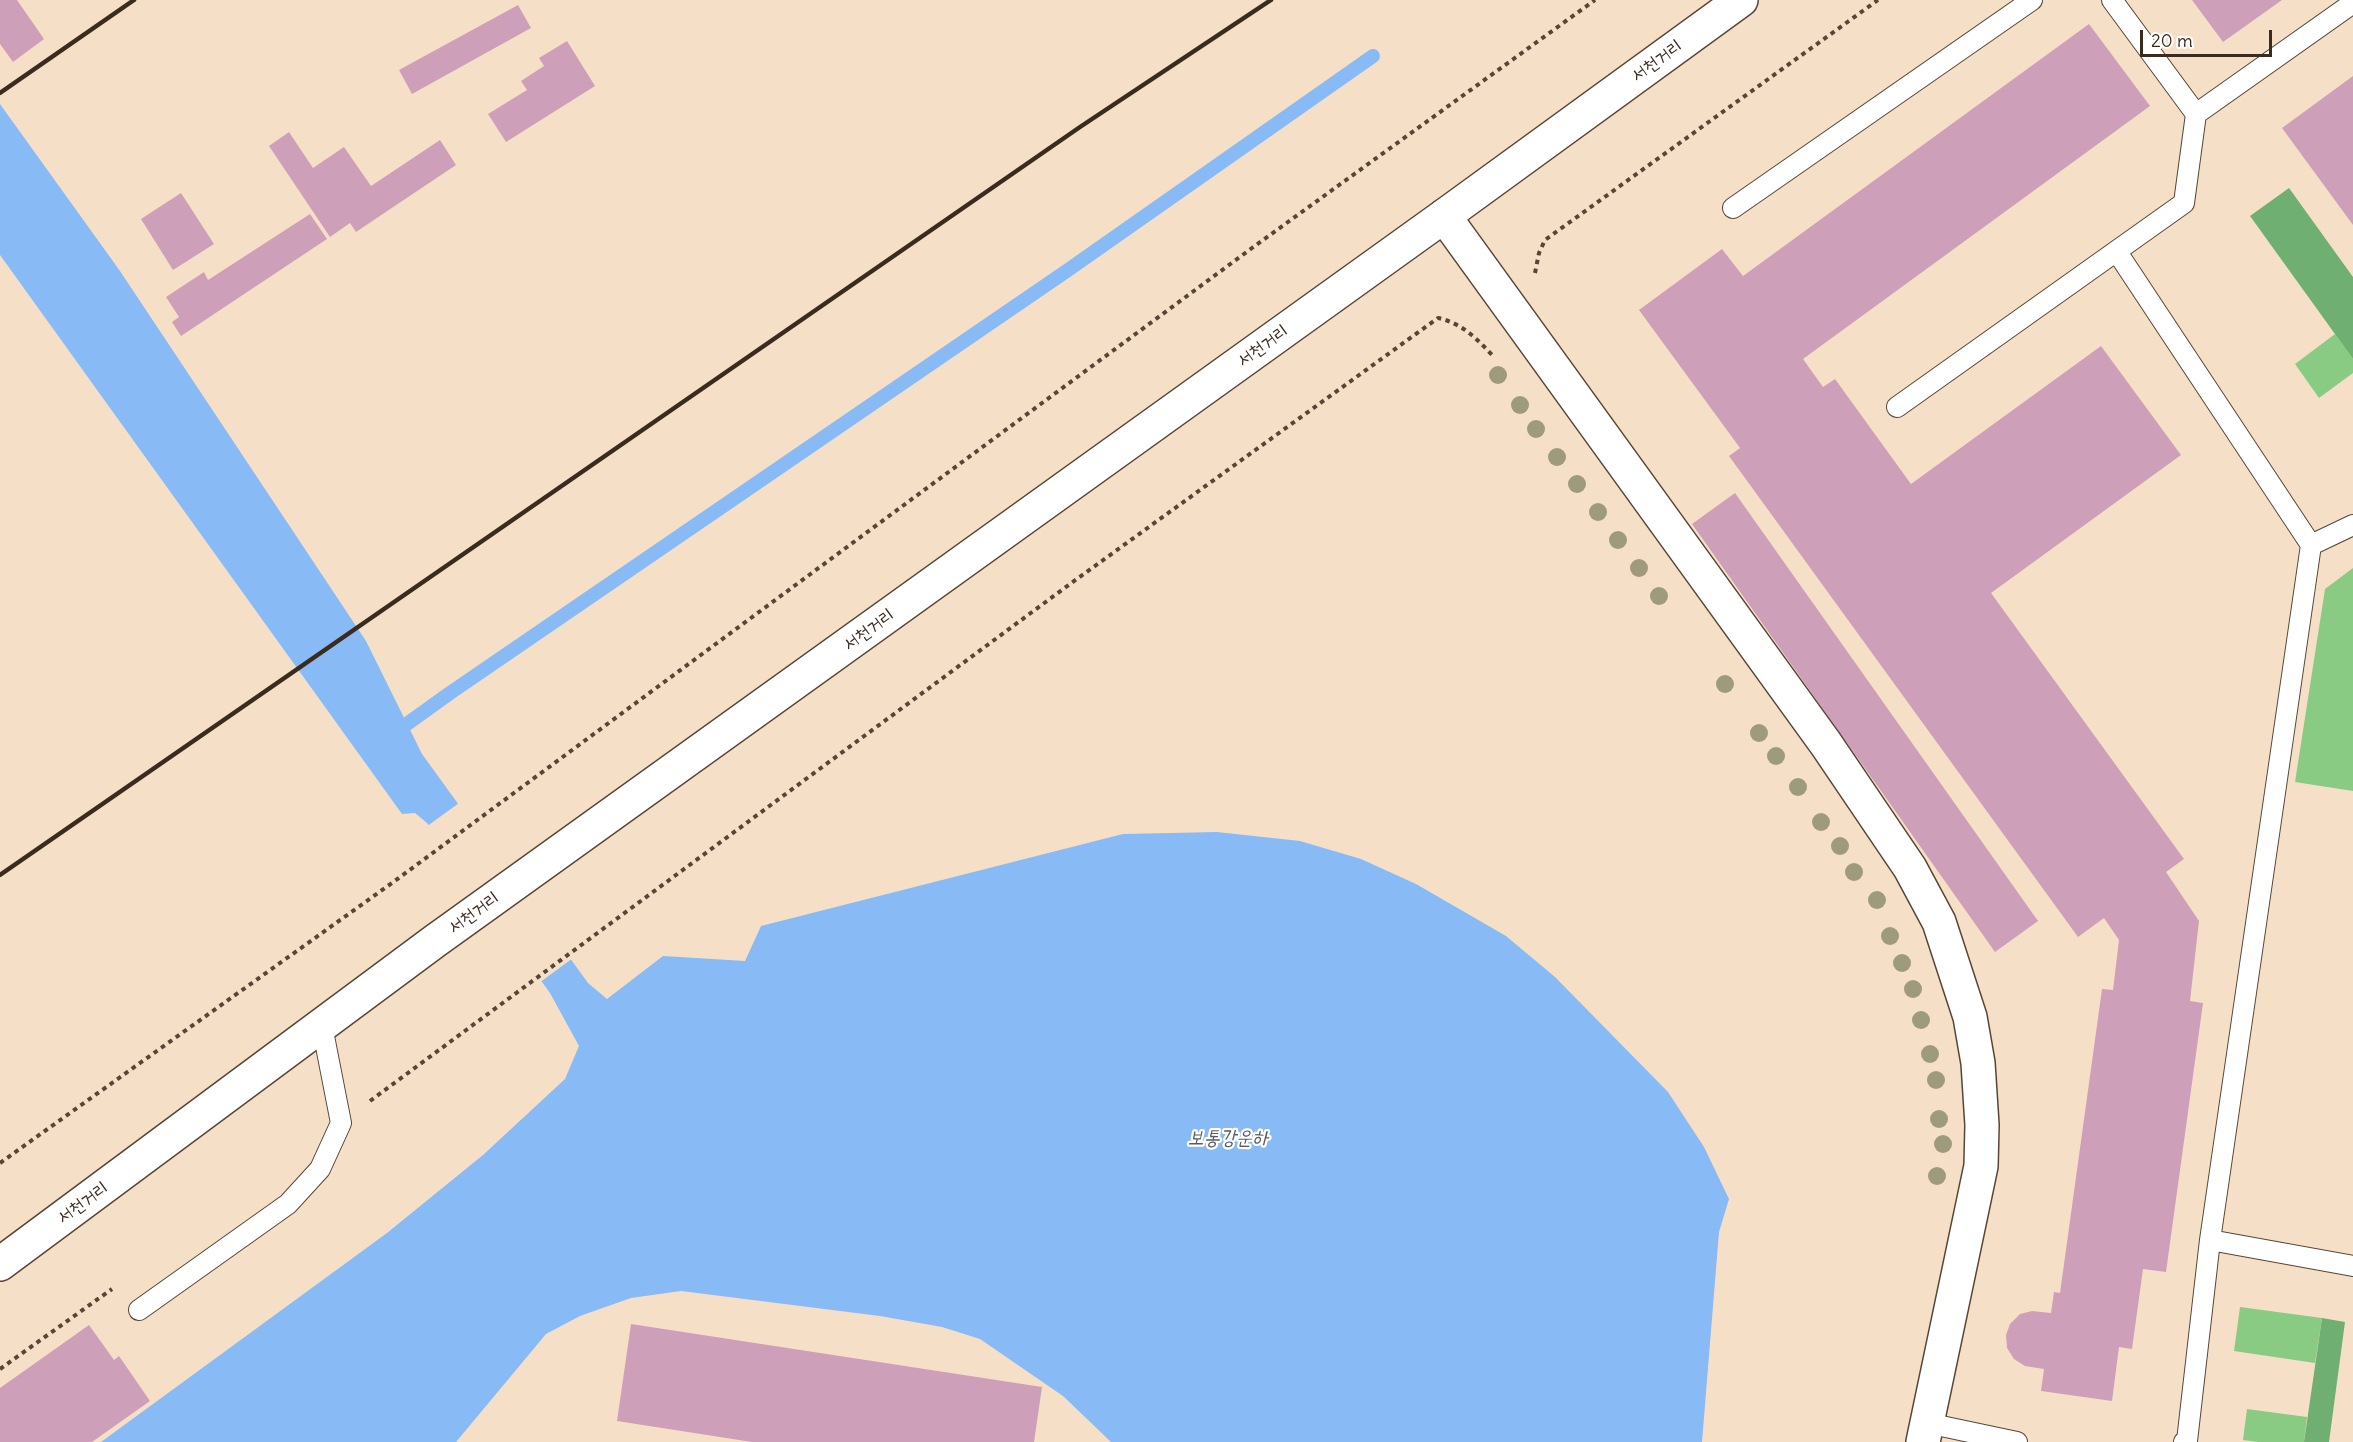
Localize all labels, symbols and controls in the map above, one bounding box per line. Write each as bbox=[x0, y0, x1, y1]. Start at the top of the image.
scale bar bbox=[2143, 18, 2275, 56]
text: 20 m bbox=[2151, 29, 2193, 52]
street label: 서천거리 bbox=[1627, 35, 1687, 87]
street label: 서천거리 bbox=[1233, 320, 1293, 372]
street label: 서천거리 bbox=[839, 604, 899, 656]
street label: 서천거리 bbox=[444, 887, 504, 939]
water label: 보통강운하 bbox=[1188, 1126, 1268, 1150]
street label: 서천거리 bbox=[53, 1177, 113, 1229]

